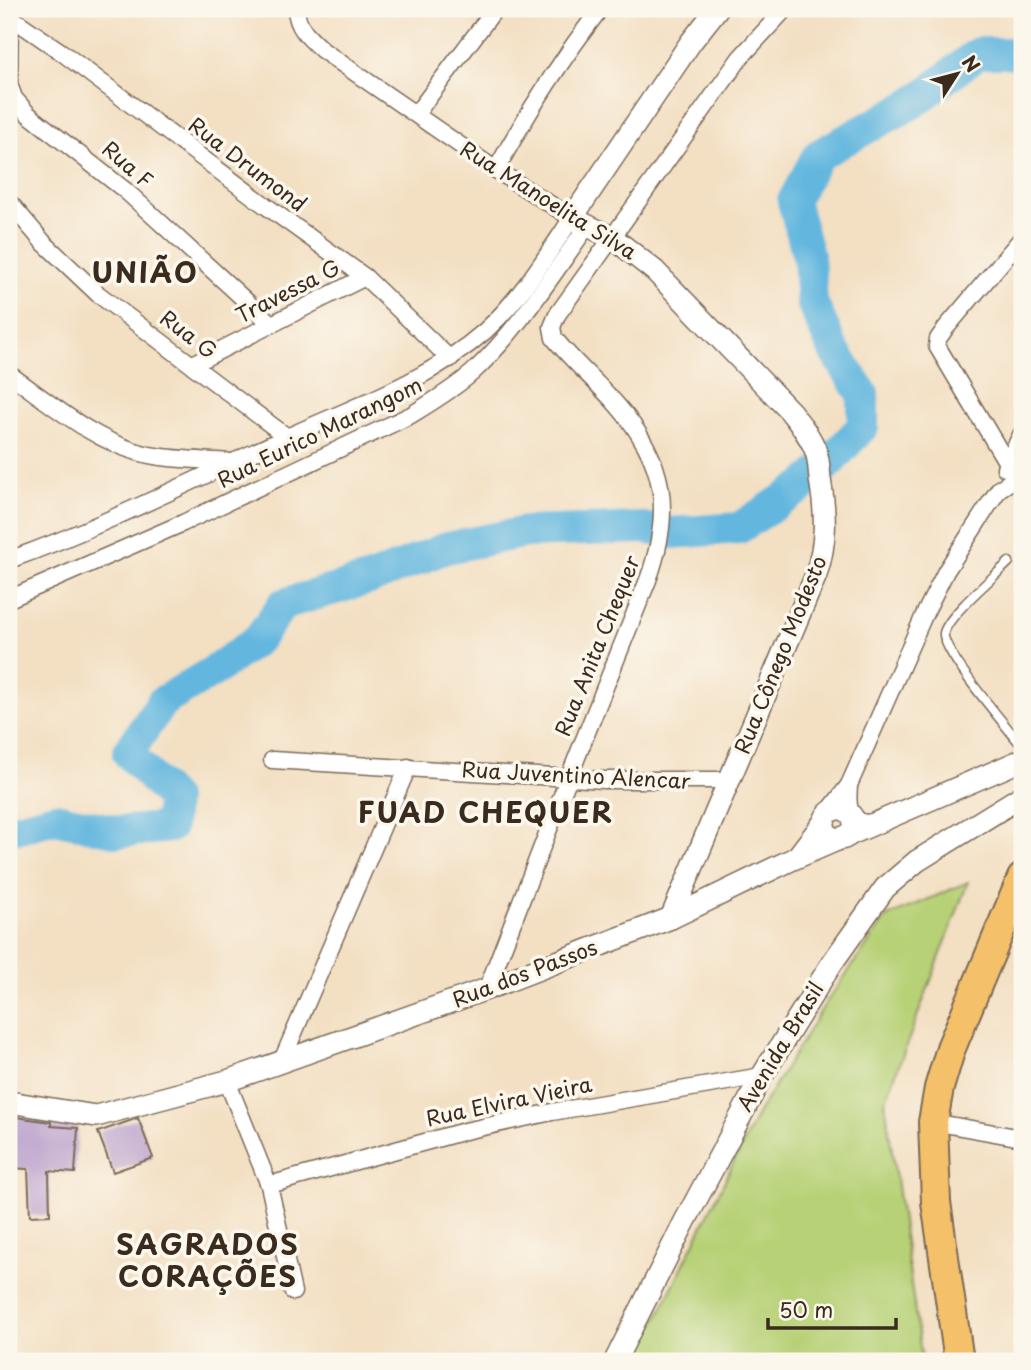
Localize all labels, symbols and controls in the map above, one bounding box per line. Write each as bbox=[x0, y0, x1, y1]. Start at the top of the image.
north arrow bbox=[922, 38, 992, 108]
text: N bbox=[956, 49, 987, 78]
street label: Rua Drumond bbox=[183, 108, 314, 218]
street label: Rua F bbox=[96, 132, 161, 195]
street label: Rua Manoelita Silva bbox=[455, 132, 644, 267]
district label: UNIÃO bbox=[91, 250, 199, 293]
street label: Travessa G bbox=[229, 250, 345, 330]
street label: Rua G bbox=[154, 301, 224, 365]
street label: Rua Eurico Marangom bbox=[211, 368, 427, 495]
street label: Rua Anita Chequer bbox=[545, 550, 647, 740]
street label: Rua Cônego Modesto bbox=[725, 550, 834, 758]
street label: Rua Juventino Alencar bbox=[461, 752, 692, 796]
district label: FUAD CHEQUER bbox=[358, 790, 614, 833]
street label: Rua dos Passos bbox=[447, 930, 601, 1014]
street label: Avenida Brasil bbox=[728, 975, 831, 1117]
street label: Rua Elvira Vieira bbox=[423, 1067, 594, 1133]
district label: SAGRADOS CORAÇÕES bbox=[116, 1222, 300, 1297]
scale bar bbox=[768, 1286, 896, 1330]
text: 50 m bbox=[779, 1293, 833, 1325]

